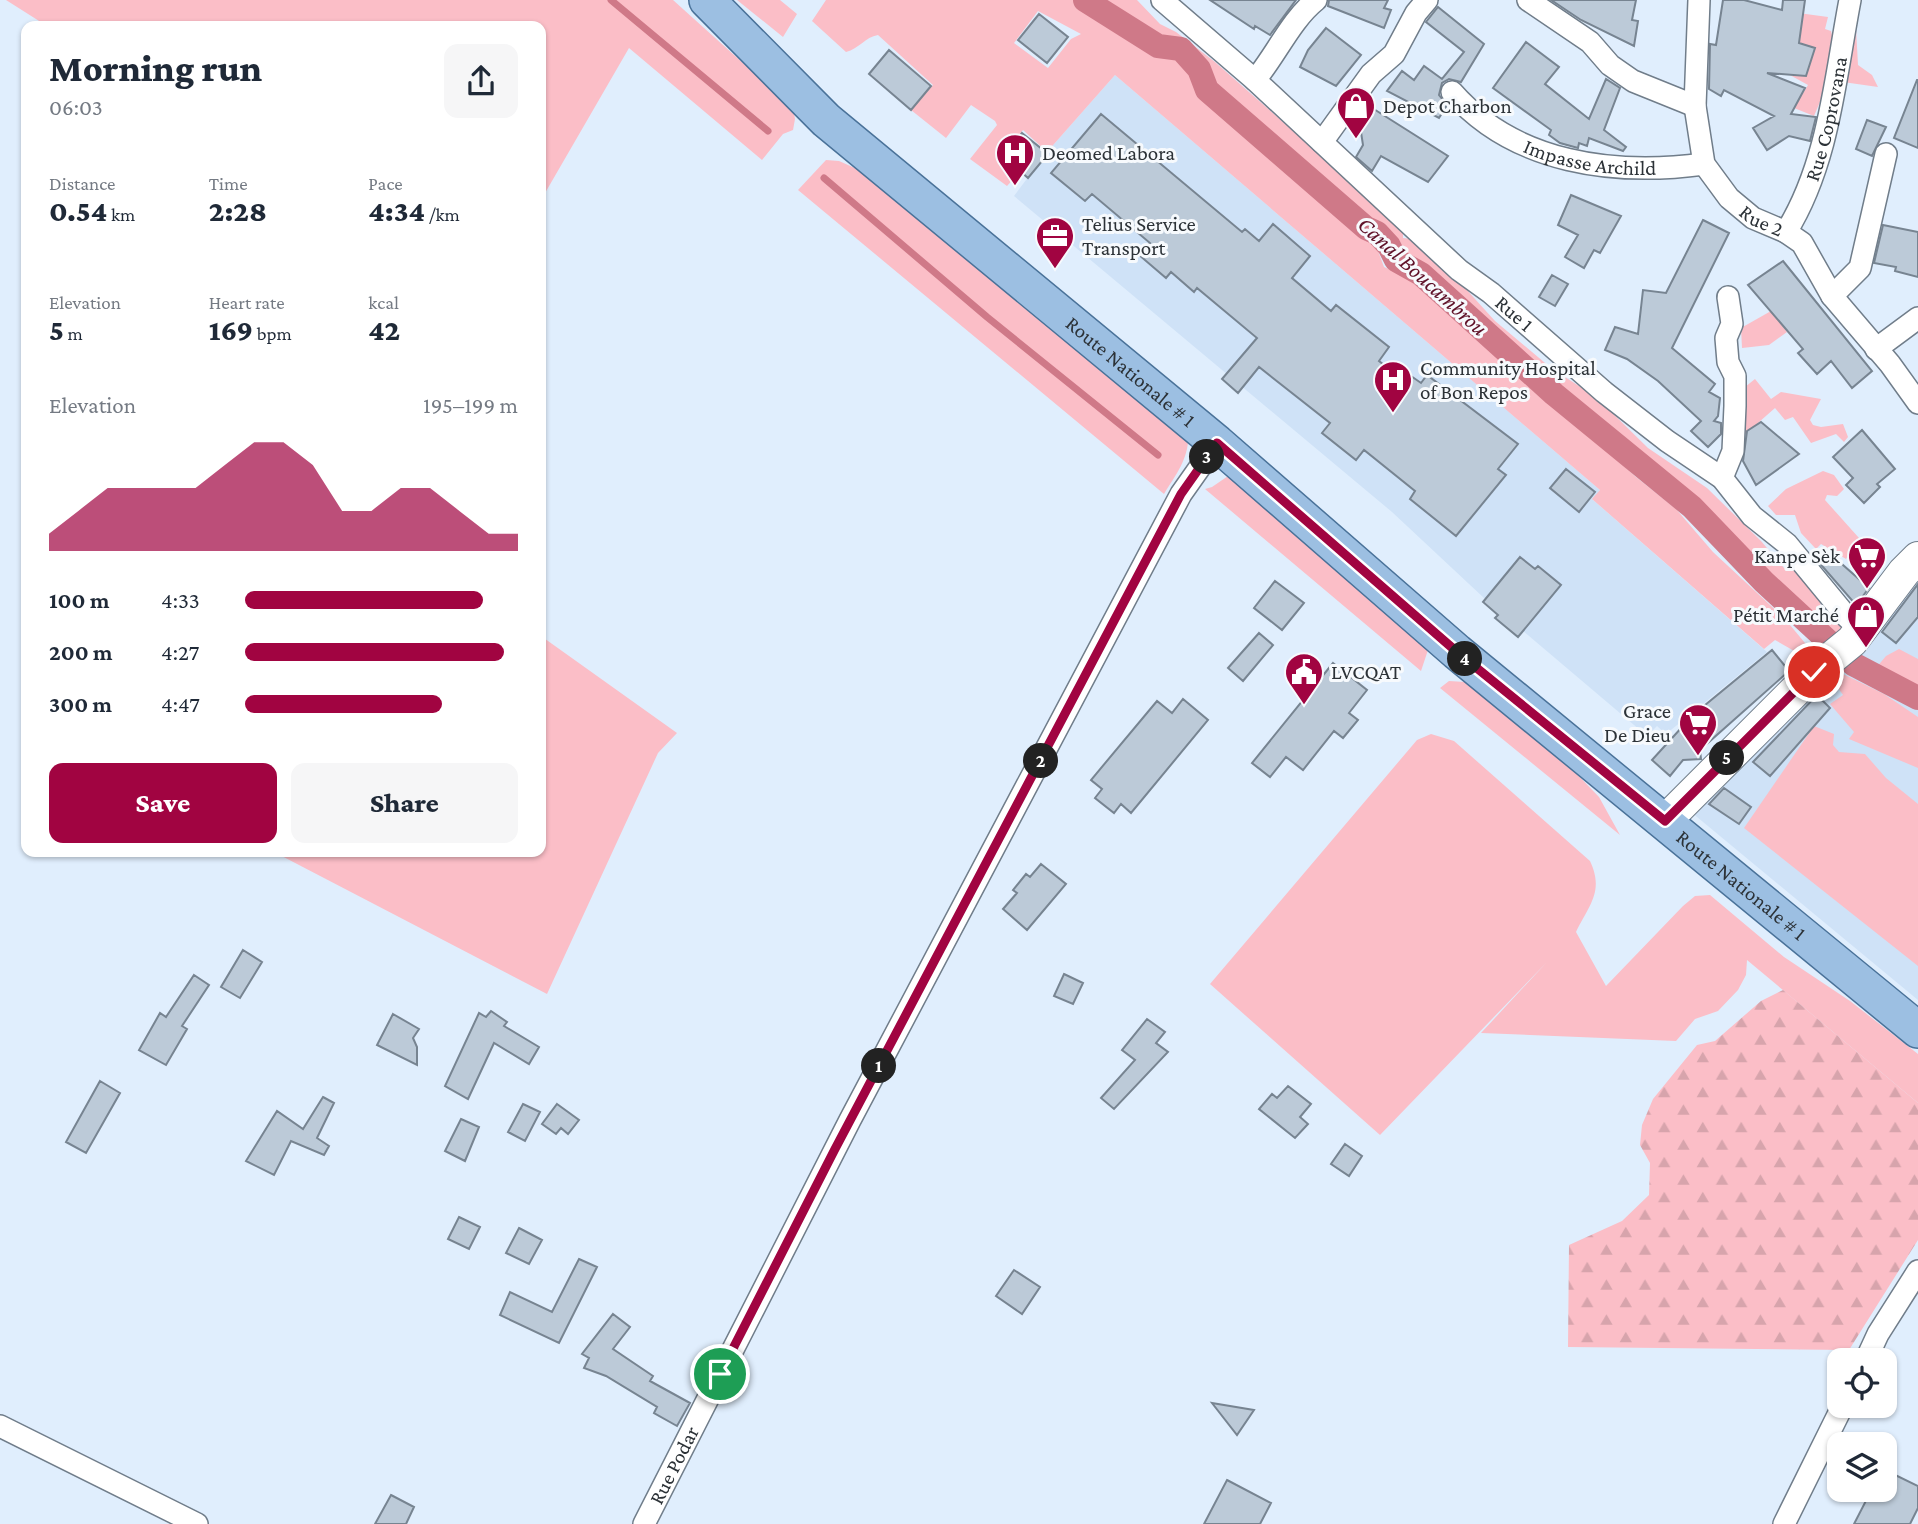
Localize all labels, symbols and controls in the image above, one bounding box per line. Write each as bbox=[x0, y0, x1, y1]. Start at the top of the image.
button: share bbox=[444, 44, 518, 118]
text: Morning run bbox=[49, 47, 262, 89]
street label: Rue Coprovana bbox=[1800, 55, 1852, 184]
shop icon: Depot Charbon bbox=[1335, 85, 1377, 140]
text: 06:03 bbox=[49, 94, 103, 120]
place label: Depot Charbon bbox=[1383, 94, 1512, 118]
hospital icon: Deomed Labora bbox=[994, 132, 1036, 187]
street label: Impasse Archild bbox=[1520, 134, 1656, 180]
place label: Deomed Labora bbox=[1042, 141, 1175, 165]
text: Distance bbox=[49, 173, 115, 194]
text: Time bbox=[209, 173, 248, 194]
text: Pace bbox=[368, 173, 403, 194]
text: 0.54 bbox=[49, 194, 107, 227]
text: 2:28 bbox=[209, 194, 267, 227]
text: 4:34 bbox=[368, 194, 425, 227]
street label: Rue 2 bbox=[1735, 200, 1787, 241]
text: km bbox=[107, 204, 135, 225]
text: /km bbox=[425, 204, 460, 225]
water label: Canal Boucambrou bbox=[1353, 211, 1493, 341]
place label: Telius Service Transport bbox=[1082, 212, 1196, 260]
office icon: Telius Service Transport bbox=[1034, 215, 1076, 270]
street label: Rue 1 bbox=[1490, 290, 1538, 337]
text: Elevation bbox=[49, 292, 121, 313]
text: Heart rate bbox=[209, 292, 285, 313]
text: kcal bbox=[368, 292, 399, 313]
street label: Route Nationale # 1 bbox=[1061, 311, 1200, 432]
text: 5 bbox=[49, 313, 64, 346]
text: 169 bbox=[209, 313, 253, 346]
text: 42 bbox=[368, 313, 400, 346]
text: m bbox=[64, 323, 83, 344]
text: bpm bbox=[253, 323, 292, 344]
place label: Community Hospital of Bon Repos bbox=[1420, 356, 1596, 404]
hospital icon: Community Hospital of Bon Repos bbox=[1372, 359, 1414, 414]
text: Elevation bbox=[49, 392, 136, 418]
text: 195–199 m bbox=[423, 392, 518, 418]
pin: 3 bbox=[1190, 440, 1224, 475]
text: 3 bbox=[1202, 446, 1211, 467]
supermarket icon: Kanpe Sèk bbox=[1846, 535, 1888, 590]
place label: Kanpe Sèk bbox=[1754, 544, 1840, 568]
text: 100 m bbox=[49, 587, 109, 613]
text: 4:33 bbox=[161, 587, 200, 613]
shop icon: Pétit Marché bbox=[1845, 594, 1887, 649]
place label: Pétit Marché bbox=[1733, 603, 1839, 627]
text: 200 m bbox=[49, 639, 113, 665]
text: 4:27 bbox=[161, 639, 199, 665]
pin: 4 bbox=[1448, 642, 1482, 676]
pin bbox=[1784, 642, 1844, 702]
text: 4 bbox=[1459, 648, 1470, 669]
public building icon: LVCQAT bbox=[1283, 651, 1325, 706]
icon: check bbox=[1795, 653, 1833, 691]
place label: LVCQAT bbox=[1331, 660, 1402, 684]
text: 300 m bbox=[49, 691, 112, 717]
text: 4:47 bbox=[161, 691, 200, 717]
place label: Grace De Dieu bbox=[1604, 699, 1671, 747]
supermarket icon: Grace De Dieu bbox=[1677, 702, 1719, 757]
pin: 5 bbox=[1710, 740, 1744, 776]
pin: 2 bbox=[1024, 744, 1058, 778]
text: 5 bbox=[1722, 747, 1731, 768]
text: 2 bbox=[1036, 750, 1045, 771]
button: Save bbox=[49, 763, 277, 843]
button: Share bbox=[291, 763, 518, 843]
street label: Route Nationale # 1 bbox=[1672, 825, 1811, 945]
pin: 1 bbox=[862, 1048, 896, 1084]
text: 1 bbox=[875, 1055, 882, 1076]
pin bbox=[690, 1344, 750, 1404]
map controls bbox=[1827, 1348, 1897, 1502]
button: locate bbox=[1827, 1348, 1897, 1418]
icon: arrive bbox=[701, 1355, 739, 1393]
street label: Rue Podar bbox=[644, 1422, 704, 1508]
button: layers bbox=[1827, 1432, 1897, 1502]

